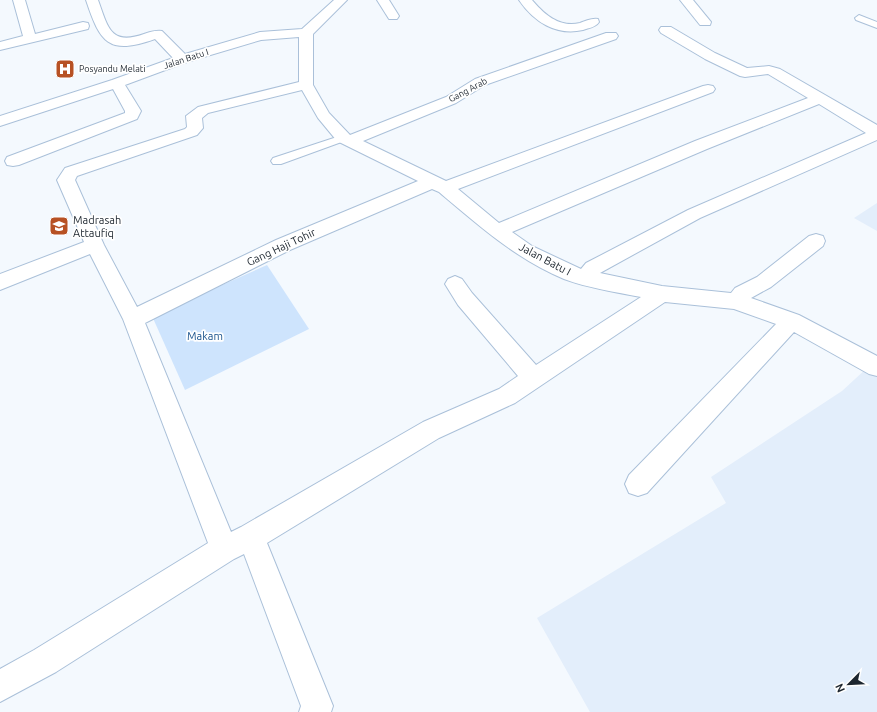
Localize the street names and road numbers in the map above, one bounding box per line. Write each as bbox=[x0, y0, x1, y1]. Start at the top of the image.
street label: Jalan Batu I bbox=[162, 47, 210, 71]
street label: Gang Arab bbox=[447, 76, 489, 104]
street label: Gang Haji Tohir bbox=[245, 225, 318, 268]
street label: Jalan Batu I bbox=[517, 240, 573, 278]

